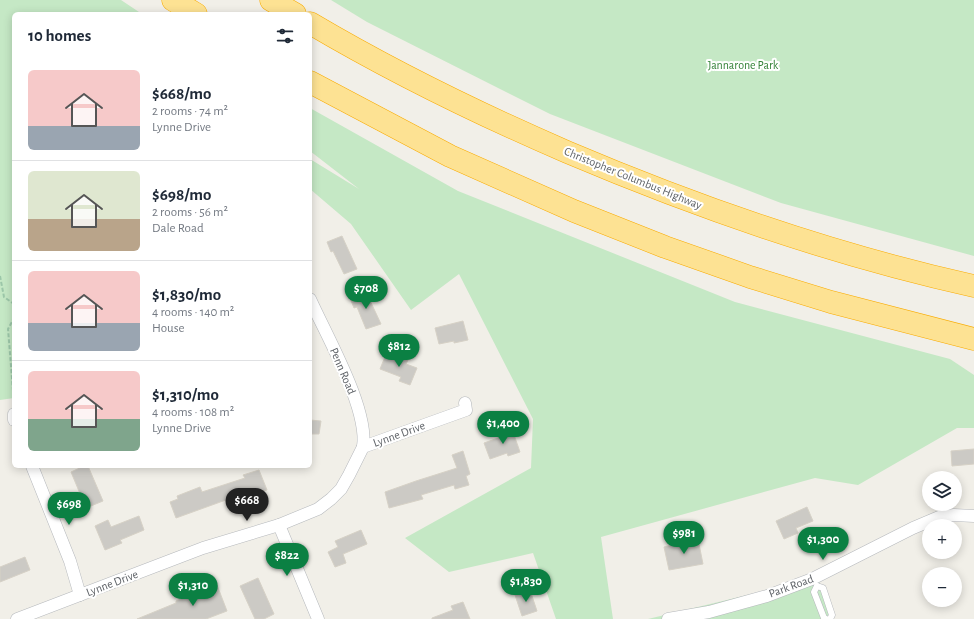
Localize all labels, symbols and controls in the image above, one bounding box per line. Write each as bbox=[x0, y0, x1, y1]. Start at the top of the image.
icon: filters bbox=[274, 25, 296, 47]
text: 10 homes bbox=[28, 27, 91, 44]
park label: Jannarone Park bbox=[708, 59, 779, 71]
text: $668/mo bbox=[152, 85, 211, 102]
icon: home bbox=[60, 86, 108, 134]
text: 2 rooms · 74 m² bbox=[152, 105, 228, 118]
text: Lynne Drive bbox=[152, 121, 211, 134]
street label: Christopher Columbus Highway bbox=[562, 145, 704, 212]
text: $698/mo bbox=[152, 186, 211, 203]
icon: home bbox=[60, 187, 108, 235]
text: 2 rooms · 56 m² bbox=[152, 206, 228, 219]
text: Dale Road bbox=[152, 222, 204, 235]
pin: $708 bbox=[342, 276, 390, 310]
text: $708 bbox=[354, 282, 378, 295]
text: $1,830/mo bbox=[152, 286, 221, 303]
icon: home bbox=[60, 287, 108, 335]
text: 4 rooms · 140 m² bbox=[152, 306, 234, 319]
text: House bbox=[152, 322, 184, 335]
pin: $812 bbox=[375, 334, 423, 368]
text: $812 bbox=[387, 340, 411, 353]
street label: Penn Road bbox=[328, 346, 358, 396]
text: $1,310/mo bbox=[152, 386, 219, 403]
icon: home bbox=[60, 387, 108, 435]
text: 4 rooms · 108 m² bbox=[152, 406, 234, 419]
pin: $1,400 bbox=[470, 411, 536, 445]
text: $1,400 bbox=[486, 417, 520, 430]
street label: Lynne Drive bbox=[371, 419, 427, 450]
text: Lynne Drive bbox=[152, 422, 211, 435]
map controls bbox=[922, 471, 962, 607]
button: layers bbox=[922, 471, 962, 511]
pin: $668 bbox=[223, 488, 271, 522]
pin: $698 bbox=[45, 492, 93, 526]
text: $668 bbox=[235, 494, 259, 507]
text: $698 bbox=[57, 498, 81, 511]
button: + bbox=[922, 519, 962, 559]
pin: $981 bbox=[660, 521, 708, 555]
text: $981 bbox=[672, 527, 696, 540]
pin: $1,300 bbox=[790, 527, 856, 561]
text: $1,300 bbox=[807, 533, 839, 546]
pin: $822 bbox=[263, 543, 311, 577]
text: $822 bbox=[275, 549, 299, 562]
button: − bbox=[922, 567, 962, 607]
street label: Lynne Drive bbox=[84, 568, 140, 599]
pin: $1,830 bbox=[493, 569, 559, 603]
street label: Park Road bbox=[767, 572, 815, 600]
pin: $1,310 bbox=[160, 573, 226, 607]
text: $1,830 bbox=[510, 575, 542, 588]
text: $1,310 bbox=[178, 579, 208, 592]

